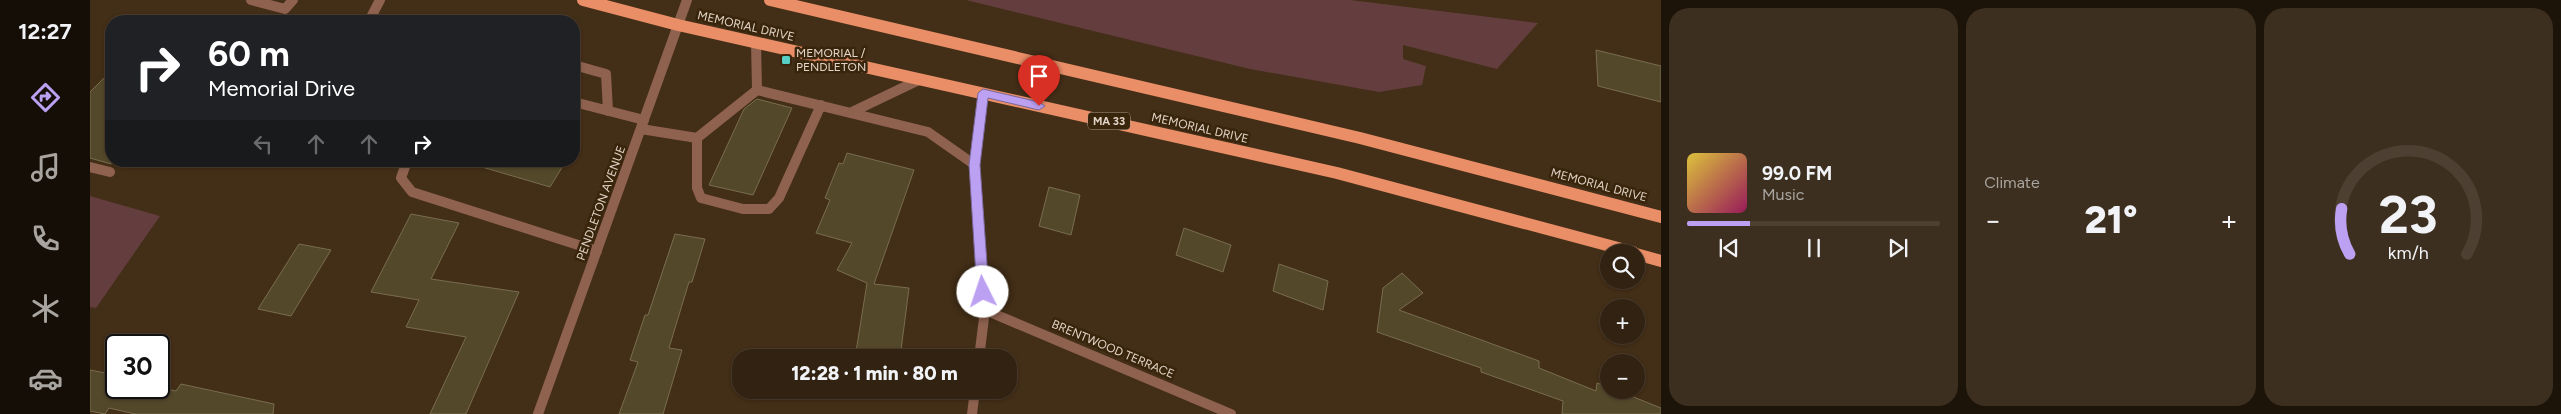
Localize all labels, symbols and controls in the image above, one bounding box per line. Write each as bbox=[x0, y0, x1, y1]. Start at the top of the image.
street label: MEMORIAL DRIVE bbox=[696, 8, 796, 44]
text: 12:27 bbox=[18, 18, 72, 45]
text: 60 m bbox=[208, 33, 290, 75]
icon: right bbox=[125, 35, 190, 100]
place label: MEMORIAL / PENDLETON bbox=[796, 46, 866, 74]
marker: MEMORIAL / PENDLETON bbox=[780, 54, 792, 66]
pin bbox=[1018, 55, 1060, 106]
icon: arrive bbox=[1025, 62, 1053, 90]
text: Memorial Drive bbox=[208, 75, 355, 102]
icon: directions bbox=[28, 80, 63, 115]
street label: MEMORIAL DRIVE bbox=[1150, 110, 1250, 146]
road number: MA 33 bbox=[1088, 112, 1130, 130]
icon: left bbox=[249, 130, 277, 158]
icon: ahead bbox=[302, 130, 330, 158]
icon: ahead bbox=[355, 130, 383, 158]
icon: right bbox=[408, 130, 436, 158]
street label: PENDLETON AVENUE bbox=[574, 144, 628, 262]
icon: music bbox=[28, 150, 63, 185]
text: 99.0 FM bbox=[1762, 162, 1832, 185]
street label: MEMORIAL DRIVE bbox=[1549, 165, 1649, 205]
text: Climate bbox=[1984, 173, 2040, 192]
text: 23 bbox=[2379, 184, 2438, 246]
text: Music bbox=[1762, 185, 1804, 204]
text: 21° bbox=[2084, 197, 2138, 243]
text: − bbox=[1984, 203, 2002, 237]
text: + bbox=[2220, 203, 2238, 237]
icon: phone bbox=[28, 221, 63, 256]
icon: previous bbox=[1715, 234, 1743, 262]
icon: pause bbox=[1800, 234, 1828, 262]
icon: next bbox=[1884, 234, 1912, 262]
text: km/h bbox=[2388, 242, 2429, 263]
map controls bbox=[1600, 244, 1645, 399]
button: search bbox=[1600, 244, 1645, 289]
position arrow bbox=[956, 265, 1008, 317]
icon: climate bbox=[28, 291, 63, 326]
button: + bbox=[1600, 299, 1645, 344]
street label: BRENTWOOD TERRACE bbox=[1050, 317, 1176, 381]
speed limit sign: 30 bbox=[105, 334, 170, 399]
button: − bbox=[1600, 354, 1645, 399]
icon: car bbox=[28, 361, 63, 396]
text: 12:28 · 1 min · 80 m bbox=[791, 362, 958, 385]

